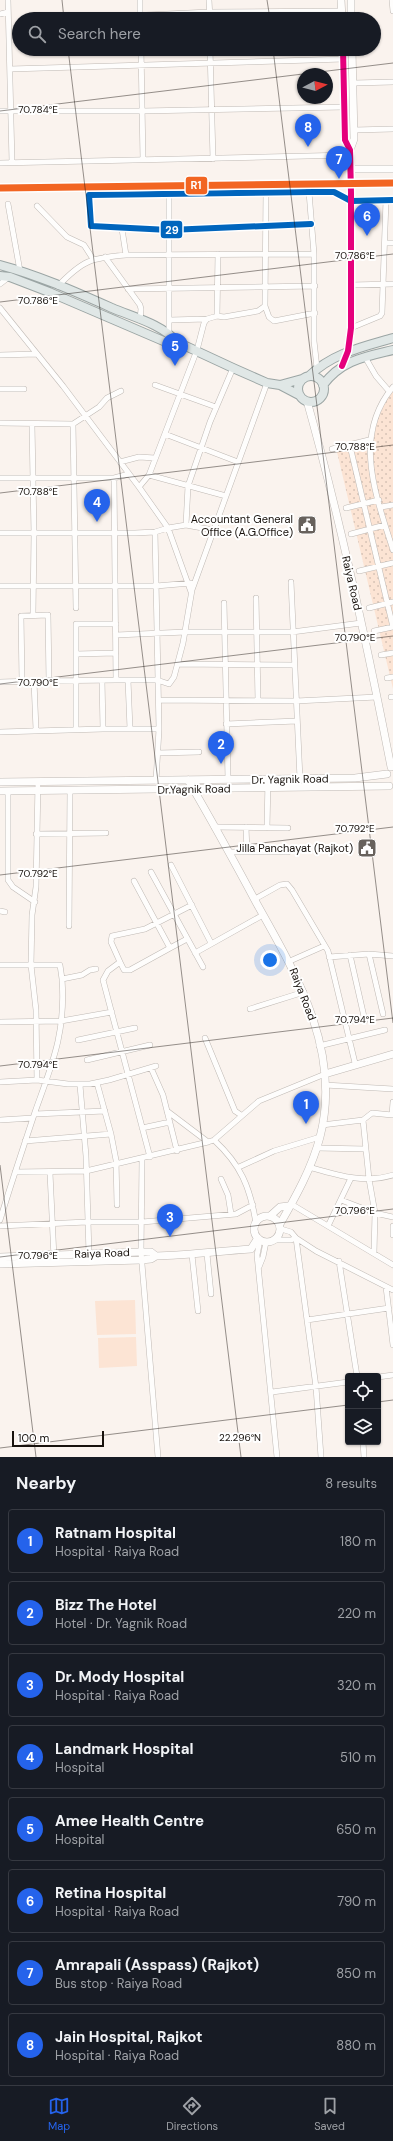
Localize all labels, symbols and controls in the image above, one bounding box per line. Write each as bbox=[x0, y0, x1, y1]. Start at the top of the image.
search box bbox=[12, 12, 381, 56]
icon: search bbox=[26, 23, 48, 45]
text: Search here bbox=[58, 24, 141, 44]
north arrow bbox=[297, 68, 333, 104]
text: 70.784°E bbox=[18, 103, 58, 116]
pin: 8 bbox=[295, 114, 321, 147]
pin: 7 bbox=[326, 146, 352, 179]
line badge: R1 bbox=[185, 176, 208, 195]
text: R1 bbox=[191, 178, 201, 192]
pin: 6 bbox=[354, 203, 380, 236]
line badge: 29 bbox=[160, 220, 183, 239]
text: 29 bbox=[165, 223, 179, 237]
text: 70.786°E bbox=[335, 249, 375, 262]
text: 70.786°E bbox=[18, 294, 58, 307]
pin: 5 bbox=[162, 333, 188, 366]
text: 70.788°E bbox=[335, 440, 375, 453]
text: 70.788°E bbox=[18, 485, 58, 498]
pin: 4 bbox=[84, 489, 110, 522]
place label: Accountant General Office (A.G.Office) bbox=[191, 512, 293, 539]
public building icon: Accountant General Office (A.G.Office) bbox=[296, 514, 318, 536]
street label: Raiya Road bbox=[339, 554, 365, 612]
text: 70.790°E bbox=[335, 631, 376, 644]
text: 70.790°E bbox=[18, 676, 59, 689]
pin: 2 bbox=[208, 731, 234, 764]
street label: Dr. Yagnik Road bbox=[251, 771, 329, 787]
street label: Dr.Yagnik Road bbox=[157, 781, 231, 797]
text: 70.792°E bbox=[335, 822, 375, 835]
public building icon: Jilla Panchayat (Rajkot) bbox=[356, 837, 378, 859]
place label: Jilla Panchayat (Rajkot) bbox=[236, 841, 353, 855]
text: 70.792°E bbox=[18, 867, 58, 880]
your location bbox=[260, 950, 280, 970]
street label: Raiya Road bbox=[287, 966, 319, 1022]
text: 70.794°E bbox=[335, 1013, 375, 1026]
text: 70.794°E bbox=[18, 1058, 58, 1071]
pin: 1 bbox=[293, 1091, 319, 1124]
pin: 3 bbox=[157, 1204, 183, 1237]
text: 70.796°E bbox=[335, 1204, 375, 1217]
street label: Raiya Road bbox=[74, 1245, 130, 1261]
text: 70.796°E bbox=[18, 1249, 58, 1262]
map controls bbox=[345, 1373, 381, 1445]
button: locate bbox=[345, 1373, 381, 1409]
button: layers bbox=[345, 1409, 381, 1445]
scale bar bbox=[12, 1429, 104, 1448]
text: 100 m bbox=[18, 1431, 49, 1445]
text: 22.296°N bbox=[219, 1431, 261, 1444]
text: Nearby bbox=[16, 1472, 76, 1494]
text: 8 results bbox=[325, 1475, 377, 1492]
text: Ratnam Hospital bbox=[55, 1523, 176, 1543]
text: 1 bbox=[28, 1533, 32, 1550]
text: 180 m bbox=[340, 1533, 376, 1550]
text: Hospital · Raiya Road bbox=[55, 1543, 179, 1560]
text: Bizz The Hotel bbox=[55, 1595, 157, 1615]
text: 2 bbox=[26, 1605, 34, 1622]
text: 220 m bbox=[337, 1605, 376, 1622]
text: Hotel · Dr. Yagnik Road bbox=[55, 1615, 187, 1632]
text: Dr. Mody Hospital bbox=[55, 1667, 184, 1687]
text: 3 bbox=[26, 1677, 34, 1694]
text: 320 m bbox=[337, 1677, 376, 1694]
text: Hospital · Raiya Road bbox=[55, 1687, 179, 1704]
text: Landmark Hospital bbox=[55, 1739, 194, 1759]
text: 4 bbox=[26, 1749, 34, 1766]
text: 510 m bbox=[340, 1749, 376, 1766]
text: Hospital bbox=[55, 1759, 104, 1776]
text: Amee Health Centre bbox=[55, 1811, 204, 1831]
text: 5 bbox=[26, 1821, 34, 1838]
text: 650 m bbox=[336, 1821, 376, 1838]
text: Hospital bbox=[55, 1831, 104, 1848]
text: Retina Hospital bbox=[55, 1883, 166, 1903]
text: 6 bbox=[26, 1893, 34, 1910]
text: 790 m bbox=[337, 1893, 376, 1910]
text: Hospital · Raiya Road bbox=[55, 1903, 179, 1920]
text: Amrapali (Asspass) (Rajkot) bbox=[55, 1955, 259, 1975]
text: 7 bbox=[27, 1965, 33, 1982]
text: 850 m bbox=[336, 1965, 376, 1982]
text: Bus stop · Raiya Road bbox=[55, 1975, 182, 1992]
text: Jain Hospital, Rajkot bbox=[55, 2027, 203, 2047]
text: 8 bbox=[26, 2037, 34, 2054]
text: 880 m bbox=[336, 2037, 376, 2054]
text: Hospital · Raiya Road bbox=[55, 2047, 179, 2064]
tab: Map bbox=[48, 2095, 70, 2133]
tab: Directions bbox=[166, 2095, 218, 2133]
tab: Saved bbox=[314, 2095, 345, 2133]

